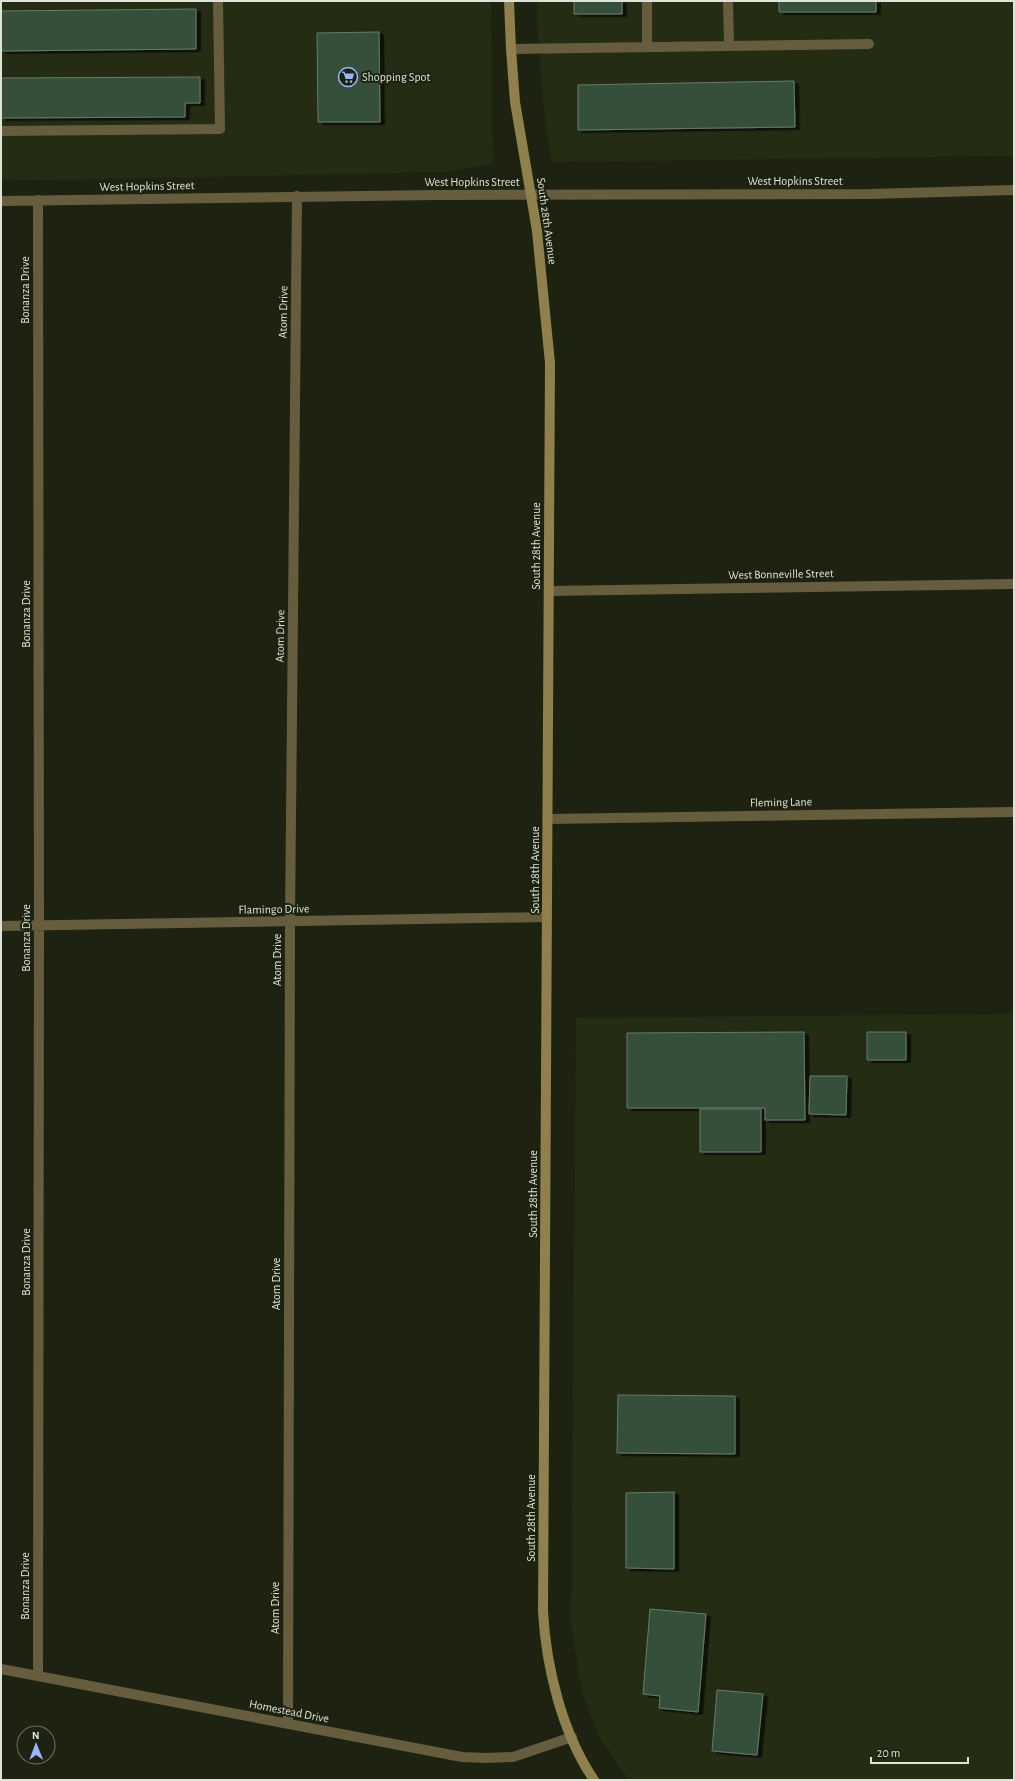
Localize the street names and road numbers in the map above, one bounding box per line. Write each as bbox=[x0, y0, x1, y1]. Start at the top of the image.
street label: West Hopkins Street bbox=[747, 175, 843, 187]
street label: West Hopkins Street bbox=[424, 176, 520, 188]
street label: South 28th Avenue bbox=[535, 177, 559, 265]
street label: West Hopkins Street bbox=[99, 179, 195, 193]
street label: Bonanza Drive bbox=[19, 256, 31, 324]
street label: Atom Drive bbox=[277, 286, 289, 338]
street label: South 28th Avenue bbox=[530, 502, 542, 590]
street label: West Bonneville Street bbox=[728, 567, 834, 581]
street label: Bonanza Drive bbox=[20, 580, 32, 648]
street label: Atom Drive bbox=[274, 610, 286, 662]
street label: Fleming Lane bbox=[750, 795, 812, 809]
street label: South 28th Avenue bbox=[529, 826, 541, 914]
street label: Flamingo Drive bbox=[238, 902, 310, 916]
street label: Bonanza Drive bbox=[20, 904, 32, 972]
street label: Atom Drive bbox=[271, 934, 283, 986]
street label: South 28th Avenue bbox=[527, 1150, 539, 1238]
street label: Bonanza Drive bbox=[20, 1228, 32, 1296]
street label: Atom Drive bbox=[270, 1258, 282, 1310]
street label: South 28th Avenue bbox=[525, 1474, 537, 1562]
street label: Bonanza Drive bbox=[19, 1552, 31, 1620]
street label: Atom Drive bbox=[269, 1582, 281, 1634]
street label: Homestead Drive bbox=[248, 1697, 330, 1725]

